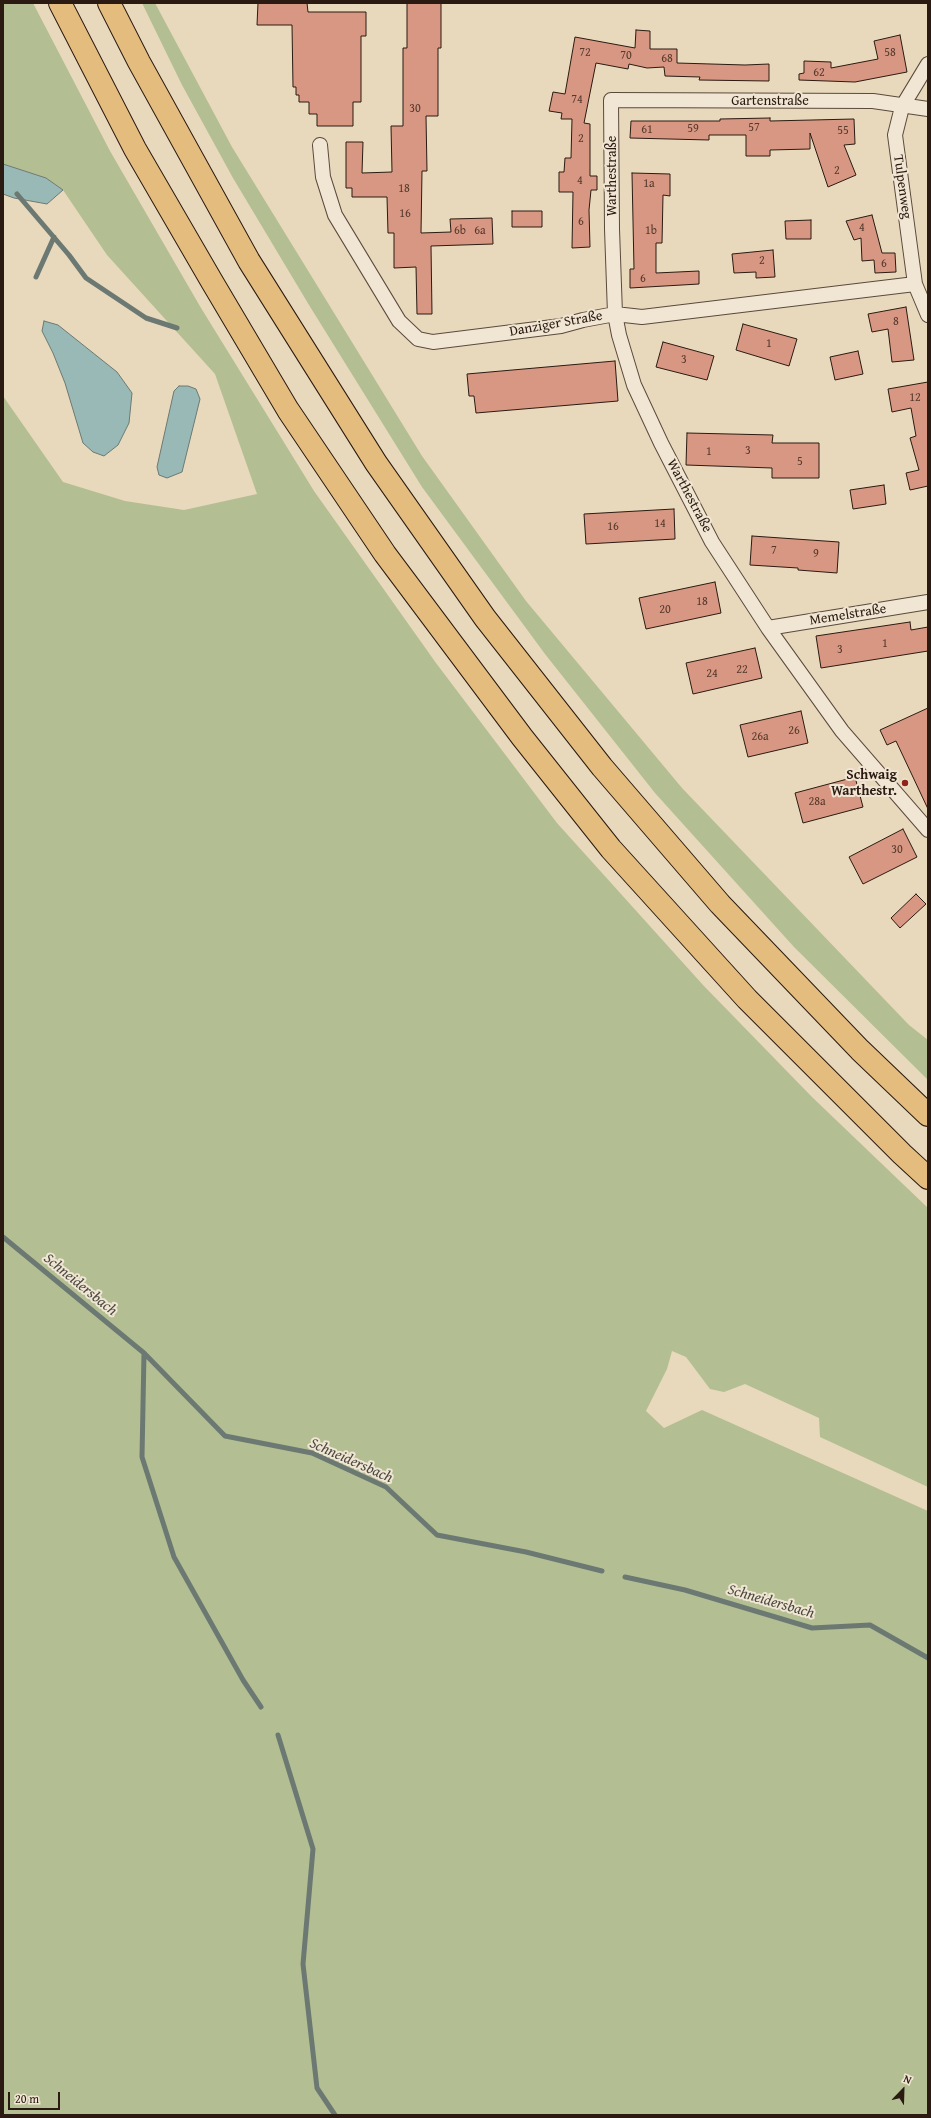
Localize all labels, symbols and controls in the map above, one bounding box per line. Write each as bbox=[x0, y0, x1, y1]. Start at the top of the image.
house number: 72 bbox=[579, 46, 591, 60]
house number: 58 bbox=[884, 46, 896, 60]
house number: 70 bbox=[620, 49, 632, 63]
house number: 68 bbox=[661, 52, 673, 66]
house number: 62 bbox=[813, 66, 825, 80]
house number: 74 bbox=[571, 93, 583, 107]
street label: Gartenstraße bbox=[731, 93, 809, 109]
house number: 30 bbox=[409, 102, 421, 116]
house number: 57 bbox=[748, 121, 760, 135]
house number: 59 bbox=[687, 122, 699, 136]
house number: 61 bbox=[641, 123, 653, 137]
house number: 55 bbox=[837, 124, 849, 138]
house number: 2 bbox=[578, 132, 584, 146]
street label: Warthestraße bbox=[604, 136, 620, 216]
street label: Tulpenweg bbox=[889, 154, 915, 220]
house number: 2 bbox=[834, 164, 840, 178]
house number: 4 bbox=[577, 174, 583, 188]
house number: 1a bbox=[643, 177, 655, 191]
house number: 18 bbox=[398, 182, 410, 196]
house number: 16 bbox=[399, 207, 411, 221]
house number: 6 bbox=[578, 215, 584, 229]
house number: 4 bbox=[859, 221, 865, 235]
house number: 6b bbox=[454, 224, 466, 238]
house number: 6a bbox=[474, 224, 486, 238]
house number: 1b bbox=[645, 224, 657, 238]
house number: 2 bbox=[759, 254, 765, 268]
house number: 6 bbox=[881, 257, 887, 271]
house number: 6 bbox=[640, 272, 646, 286]
street label: Danziger Straße bbox=[508, 308, 604, 340]
house number: 8 bbox=[893, 315, 899, 329]
house number: 1 bbox=[766, 337, 772, 351]
house number: 3 bbox=[681, 353, 687, 367]
house number: 12 bbox=[909, 391, 921, 405]
house number: 3 bbox=[745, 444, 751, 458]
house number: 1 bbox=[706, 445, 712, 459]
house number: 5 bbox=[797, 455, 803, 469]
street label: Warthestraße bbox=[663, 456, 715, 536]
house number: 14 bbox=[654, 517, 666, 531]
house number: 16 bbox=[607, 520, 619, 534]
house number: 7 bbox=[771, 544, 777, 558]
house number: 9 bbox=[813, 547, 819, 561]
house number: 18 bbox=[696, 595, 708, 609]
street label: Memelstraße bbox=[808, 601, 888, 629]
house number: 20 bbox=[659, 603, 671, 617]
house number: 1 bbox=[882, 637, 888, 651]
house number: 3 bbox=[837, 643, 843, 657]
house number: 22 bbox=[736, 663, 748, 677]
house number: 24 bbox=[706, 667, 718, 681]
house number: 26 bbox=[788, 724, 800, 738]
house number: 26a bbox=[751, 730, 769, 744]
place label: Schwaig Warthestr. bbox=[831, 767, 897, 800]
marker: Schwaig Warthestr. bbox=[900, 778, 910, 788]
house number: 28a bbox=[808, 795, 826, 809]
house number: 30 bbox=[891, 843, 903, 857]
water label: Schneidersbach bbox=[40, 1250, 120, 1320]
water label: Schneidersbach bbox=[307, 1435, 395, 1487]
water label: Schneidersbach bbox=[726, 1581, 816, 1623]
north arrow bbox=[883, 2070, 923, 2110]
text: N bbox=[901, 2070, 914, 2088]
scale bar bbox=[10, 2084, 62, 2110]
text: 20 m bbox=[15, 2090, 39, 2107]

